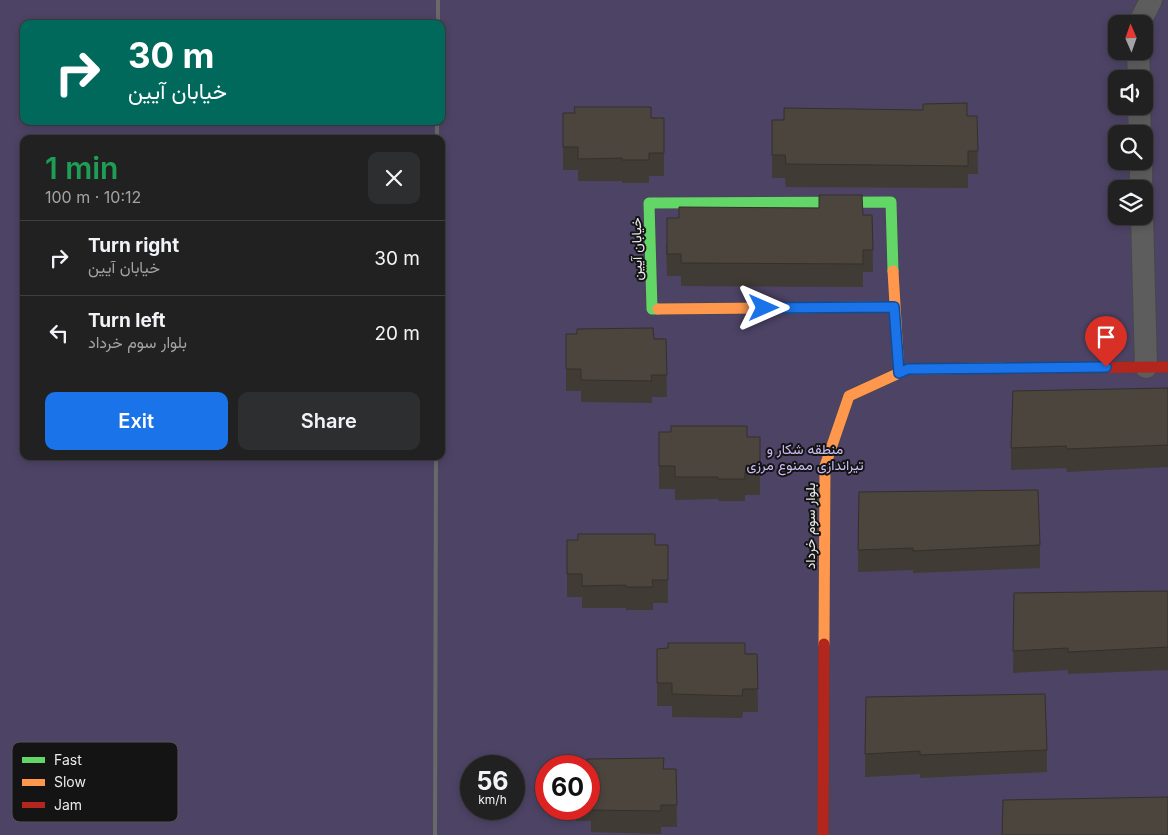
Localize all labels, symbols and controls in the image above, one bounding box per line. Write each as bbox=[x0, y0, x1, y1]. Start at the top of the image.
north arrow bbox=[1108, 15, 1152, 60]
map controls bbox=[1108, 15, 1153, 225]
text: 30 m bbox=[128, 34, 214, 76]
icon: right bbox=[45, 40, 110, 105]
button: sound bbox=[1108, 70, 1153, 115]
text: خیابان آیین bbox=[128, 78, 227, 104]
button: search bbox=[1108, 125, 1153, 170]
text: 1 min bbox=[45, 150, 118, 186]
button: close bbox=[368, 152, 420, 204]
button: layers bbox=[1108, 180, 1153, 225]
text: 100 m · 10:12 bbox=[45, 187, 141, 207]
street label: خیابان آیین bbox=[627, 217, 646, 281]
text: Turn right bbox=[88, 234, 179, 257]
icon: right bbox=[45, 244, 73, 272]
text: 30 m bbox=[374, 247, 420, 270]
text: خیابان آیین bbox=[88, 257, 160, 277]
position arrow bbox=[737, 281, 789, 333]
text: Turn left bbox=[88, 309, 166, 332]
pin bbox=[1085, 316, 1127, 367]
icon: left bbox=[45, 319, 73, 347]
text: 20 m bbox=[374, 322, 420, 345]
icon: arrive bbox=[1092, 323, 1120, 351]
text: بلوار سوم خرداد bbox=[88, 332, 187, 352]
button: Exit bbox=[45, 392, 228, 450]
button: Share bbox=[238, 392, 420, 450]
park label: منطقه شکار و تیراندازی ممنوع مرزی bbox=[746, 440, 864, 476]
street label: بلوار سوم خرداد bbox=[801, 483, 819, 569]
legend bbox=[12, 742, 178, 822]
text: Fast bbox=[54, 751, 82, 768]
speed limit sign: 60 bbox=[535, 755, 600, 820]
text: 56 bbox=[476, 766, 509, 796]
text: Slow bbox=[54, 773, 86, 790]
text: km/h bbox=[478, 792, 507, 807]
text: Jam bbox=[54, 796, 82, 813]

